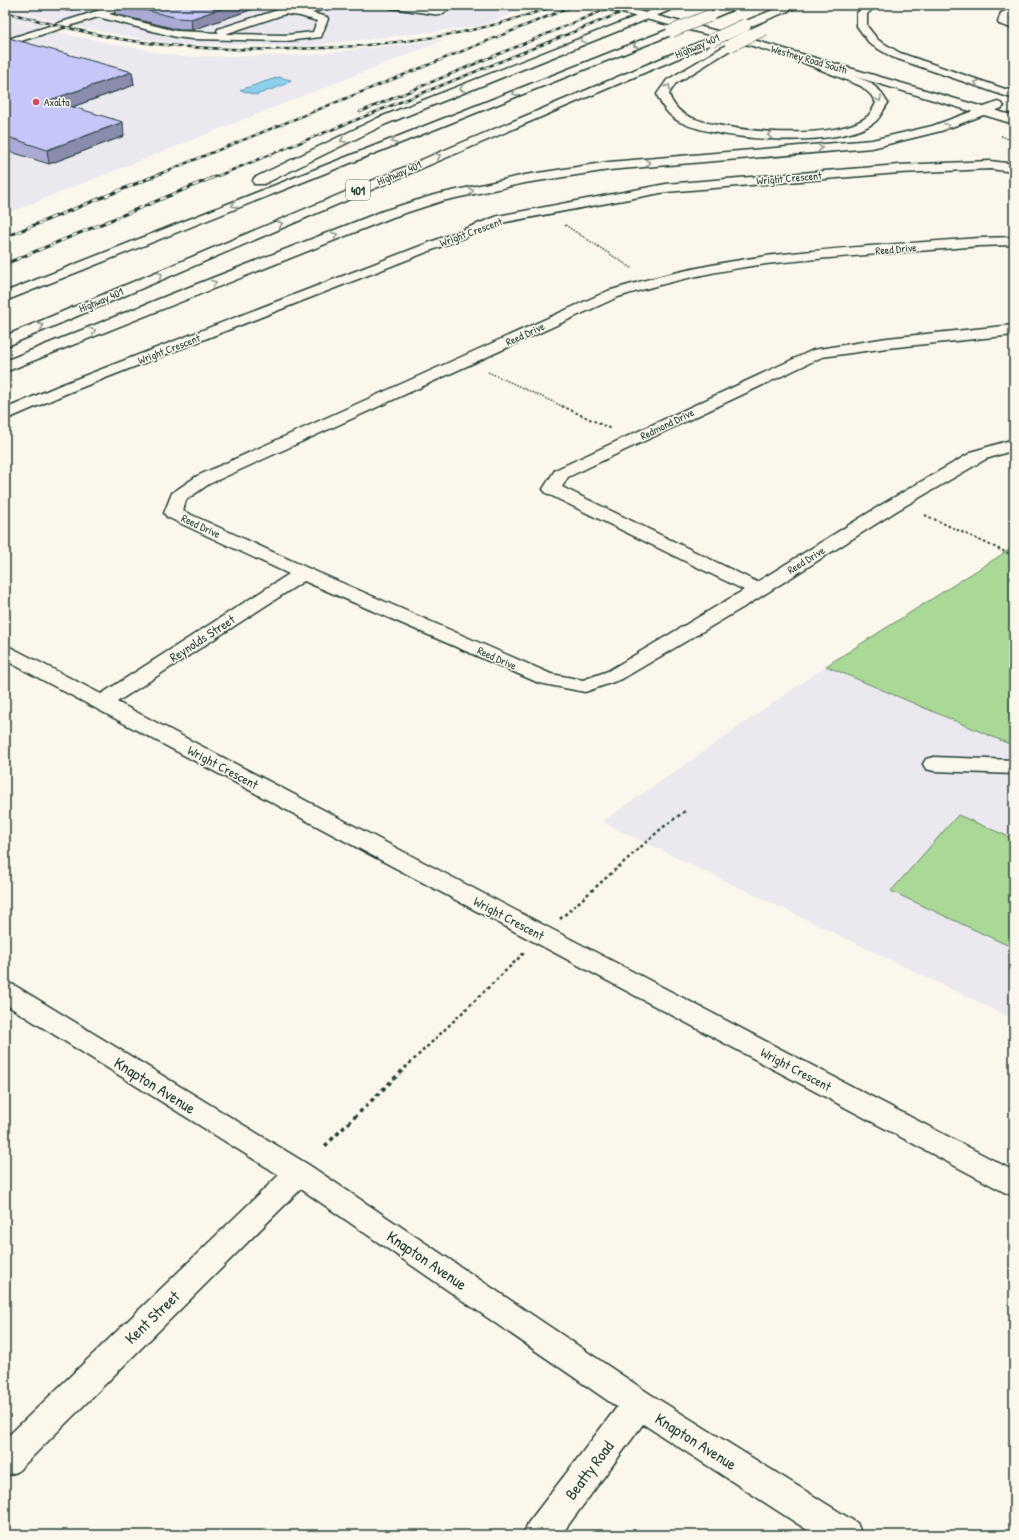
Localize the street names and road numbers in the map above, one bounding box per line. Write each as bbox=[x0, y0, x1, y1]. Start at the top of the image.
street label: Highway 401 bbox=[673, 30, 721, 62]
street label: Westney Road South bbox=[769, 41, 849, 77]
street label: Highway 401 bbox=[375, 157, 423, 189]
street label: Wright Crescent bbox=[756, 168, 822, 188]
road number: 401 bbox=[346, 180, 370, 200]
street label: Wright Crescent bbox=[438, 214, 504, 250]
street label: Reed Drive bbox=[875, 240, 918, 258]
street label: Highway 401 bbox=[77, 284, 125, 316]
street label: Reed Drive bbox=[503, 319, 547, 349]
street label: Wright Crescent bbox=[136, 331, 202, 367]
street label: Redmond Drive bbox=[638, 405, 697, 443]
street label: Reed Drive bbox=[179, 511, 223, 541]
street label: Reed Drive bbox=[785, 543, 828, 577]
street label: Reynolds Street bbox=[166, 610, 239, 666]
street label: Reed Drive bbox=[475, 643, 519, 673]
street label: Wright Crescent bbox=[185, 741, 262, 793]
street label: Wright Crescent bbox=[471, 892, 548, 944]
street label: Wright Crescent bbox=[758, 1043, 835, 1095]
street label: Knapton Avenue bbox=[110, 1051, 200, 1119]
street label: Knapton Avenue bbox=[383, 1225, 472, 1295]
street label: Kent Street bbox=[120, 1285, 185, 1349]
street label: Knapton Avenue bbox=[651, 1407, 741, 1475]
street label: Beatty Road bbox=[560, 1436, 618, 1504]

